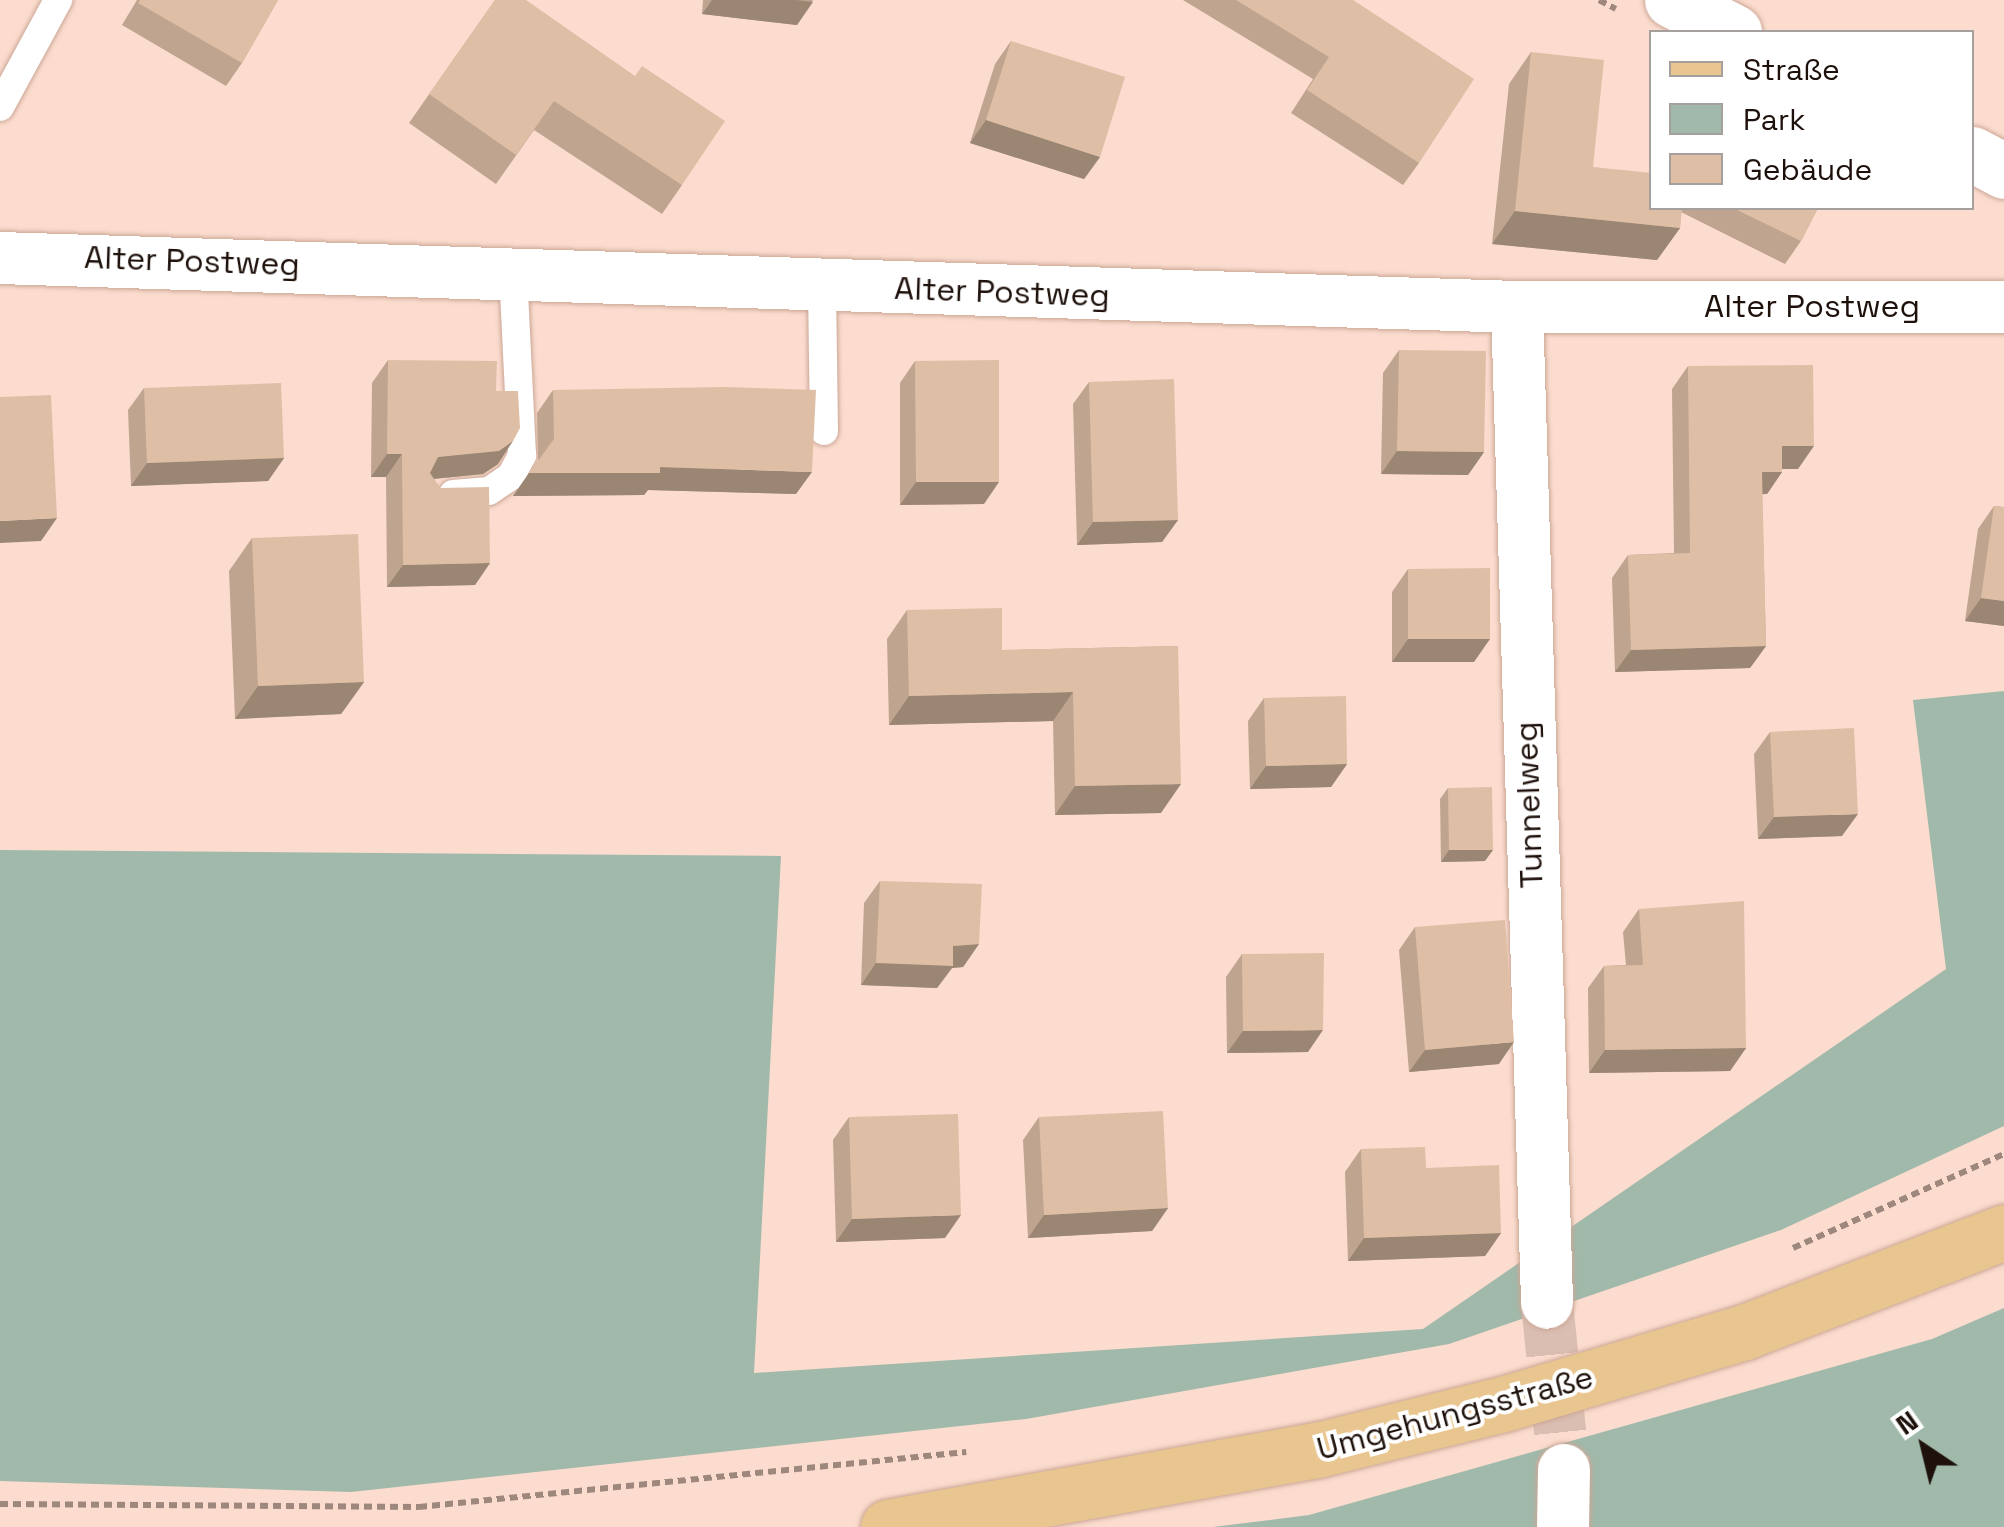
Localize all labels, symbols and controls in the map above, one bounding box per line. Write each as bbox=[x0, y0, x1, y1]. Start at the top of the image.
legend bbox=[1649, 30, 1974, 210]
text: Straße bbox=[1743, 50, 1840, 89]
text: Park bbox=[1743, 100, 1805, 139]
text: Gebäude bbox=[1743, 150, 1872, 189]
street label: Alter Postweg bbox=[83, 238, 301, 284]
street label: Alter Postweg bbox=[893, 269, 1111, 315]
street label: Alter Postweg bbox=[1704, 287, 1920, 325]
street label: Tunnelweg bbox=[1507, 721, 1551, 889]
street label: Umgehungsstraße bbox=[1313, 1358, 1597, 1468]
north arrow bbox=[1874, 1397, 1974, 1497]
text: N bbox=[1889, 1402, 1925, 1443]

